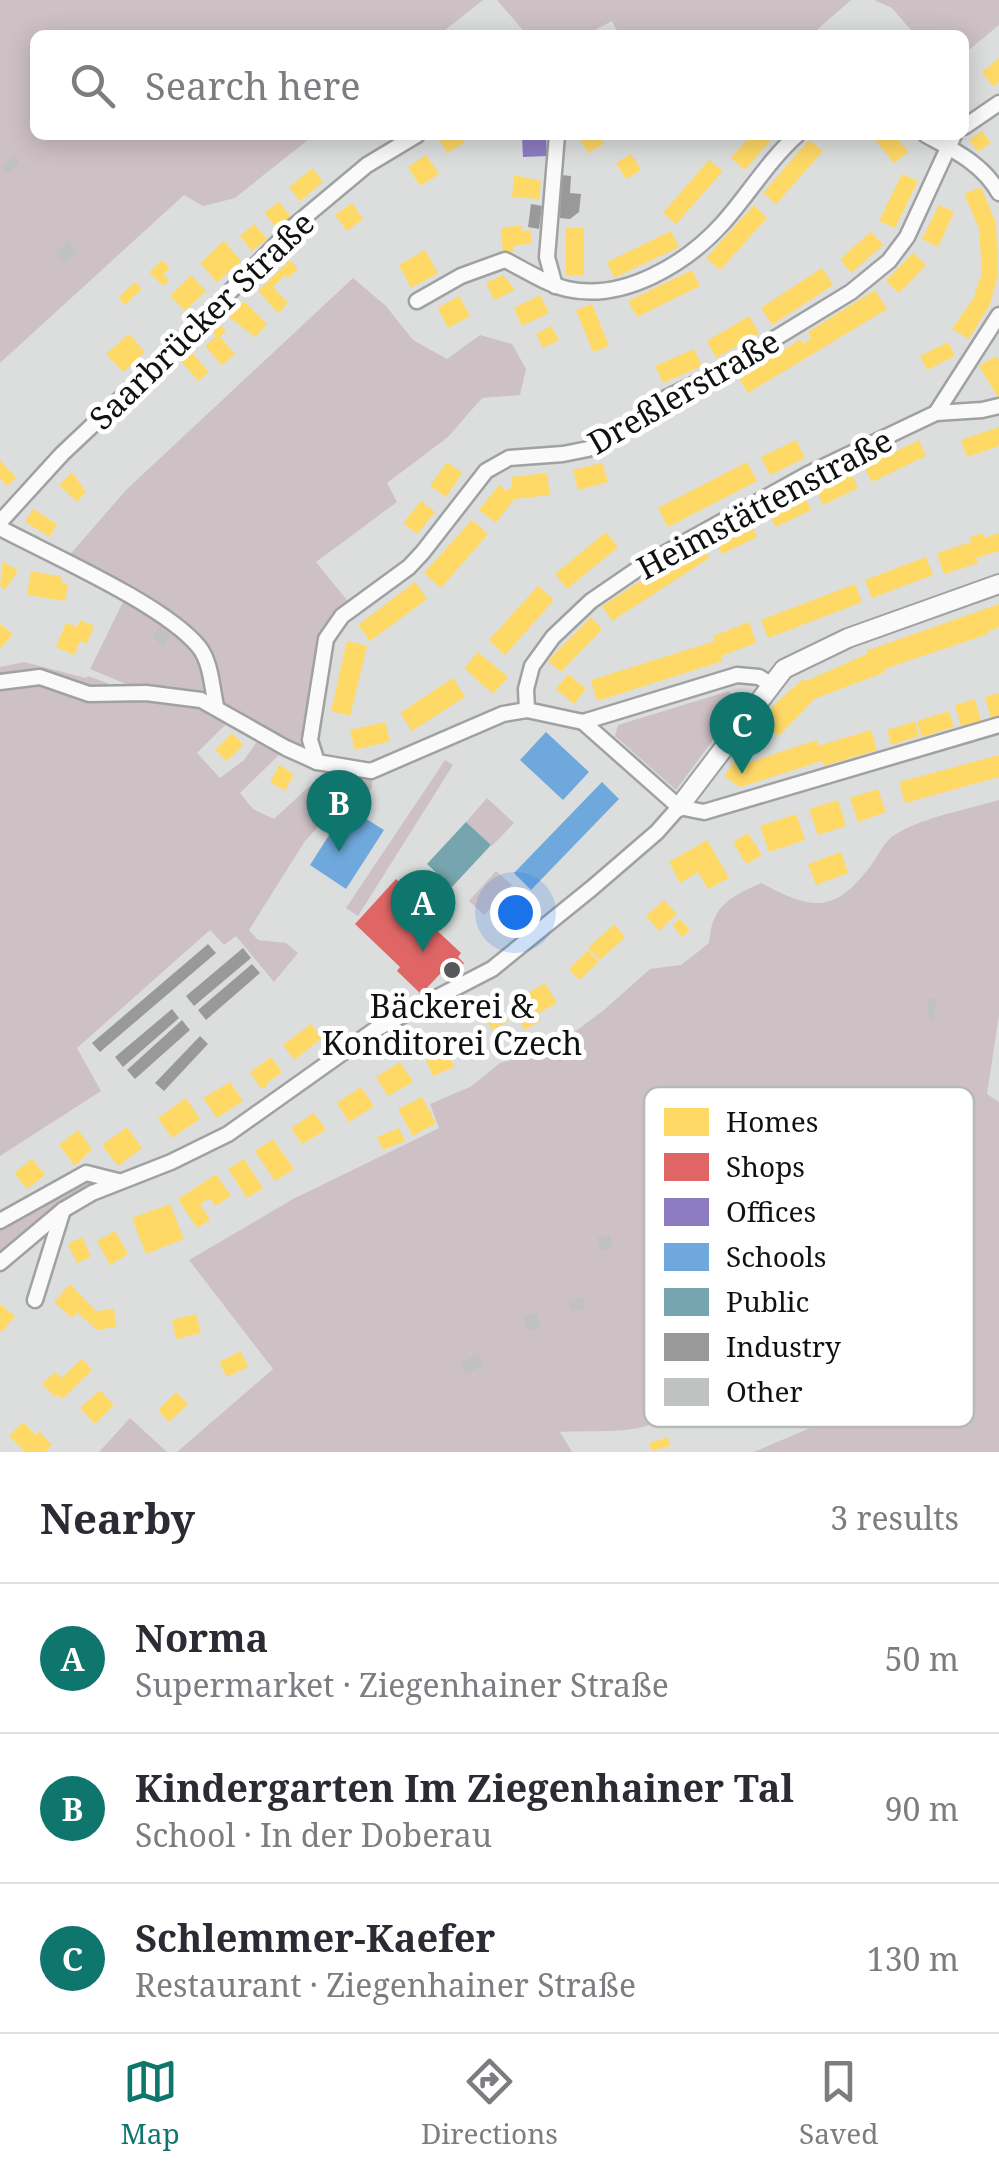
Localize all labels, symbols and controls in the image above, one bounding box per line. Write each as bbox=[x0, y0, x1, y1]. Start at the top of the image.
search box bbox=[30, 30, 969, 140]
icon: search bbox=[65, 58, 120, 113]
text: Search here bbox=[145, 59, 361, 111]
street label: Saarbrücker Straße bbox=[79, 201, 323, 439]
street label: Dreßlerstraße bbox=[579, 319, 787, 463]
street label: Heimstättenstraße bbox=[629, 418, 899, 588]
pin: C bbox=[710, 692, 774, 774]
pin: B bbox=[306, 770, 372, 852]
pin: A bbox=[390, 870, 456, 952]
your location bbox=[490, 887, 541, 938]
marker: Bäckerei & Konditorei Czech bbox=[441, 959, 463, 981]
place label: Bäckerei & Konditorei Czech bbox=[322, 984, 582, 1064]
legend bbox=[644, 1087, 974, 1427]
text: Homes bbox=[726, 1102, 818, 1140]
text: Shops bbox=[726, 1147, 805, 1185]
text: Offices bbox=[726, 1192, 816, 1230]
text: Schools bbox=[726, 1237, 826, 1275]
text: Public bbox=[726, 1282, 809, 1320]
text: Industry bbox=[726, 1327, 841, 1365]
text: Other bbox=[726, 1372, 803, 1410]
text: Nearby bbox=[40, 1489, 195, 1546]
text: 3 results bbox=[830, 1496, 959, 1539]
text: Norma bbox=[135, 1611, 268, 1663]
text: A bbox=[60, 1637, 85, 1680]
text: 50 m bbox=[885, 1637, 959, 1680]
text: Supermarket · Ziegenhainer Straße bbox=[135, 1663, 669, 1706]
text: Kindergarten Im Ziegenhainer Tal bbox=[135, 1761, 794, 1813]
text: B bbox=[62, 1787, 83, 1830]
text: 90 m bbox=[885, 1787, 959, 1830]
text: School · In der Doberau bbox=[135, 1813, 492, 1856]
text: Schlemmer-Kaefer bbox=[135, 1911, 495, 1963]
text: C bbox=[62, 1937, 83, 1980]
text: 130 m bbox=[867, 1937, 959, 1980]
text: Restaurant · Ziegenhainer Straße bbox=[135, 1963, 636, 2006]
tab: Map bbox=[121, 2054, 180, 2152]
tab: Directions bbox=[421, 2054, 558, 2152]
tab: Saved bbox=[799, 2054, 878, 2152]

